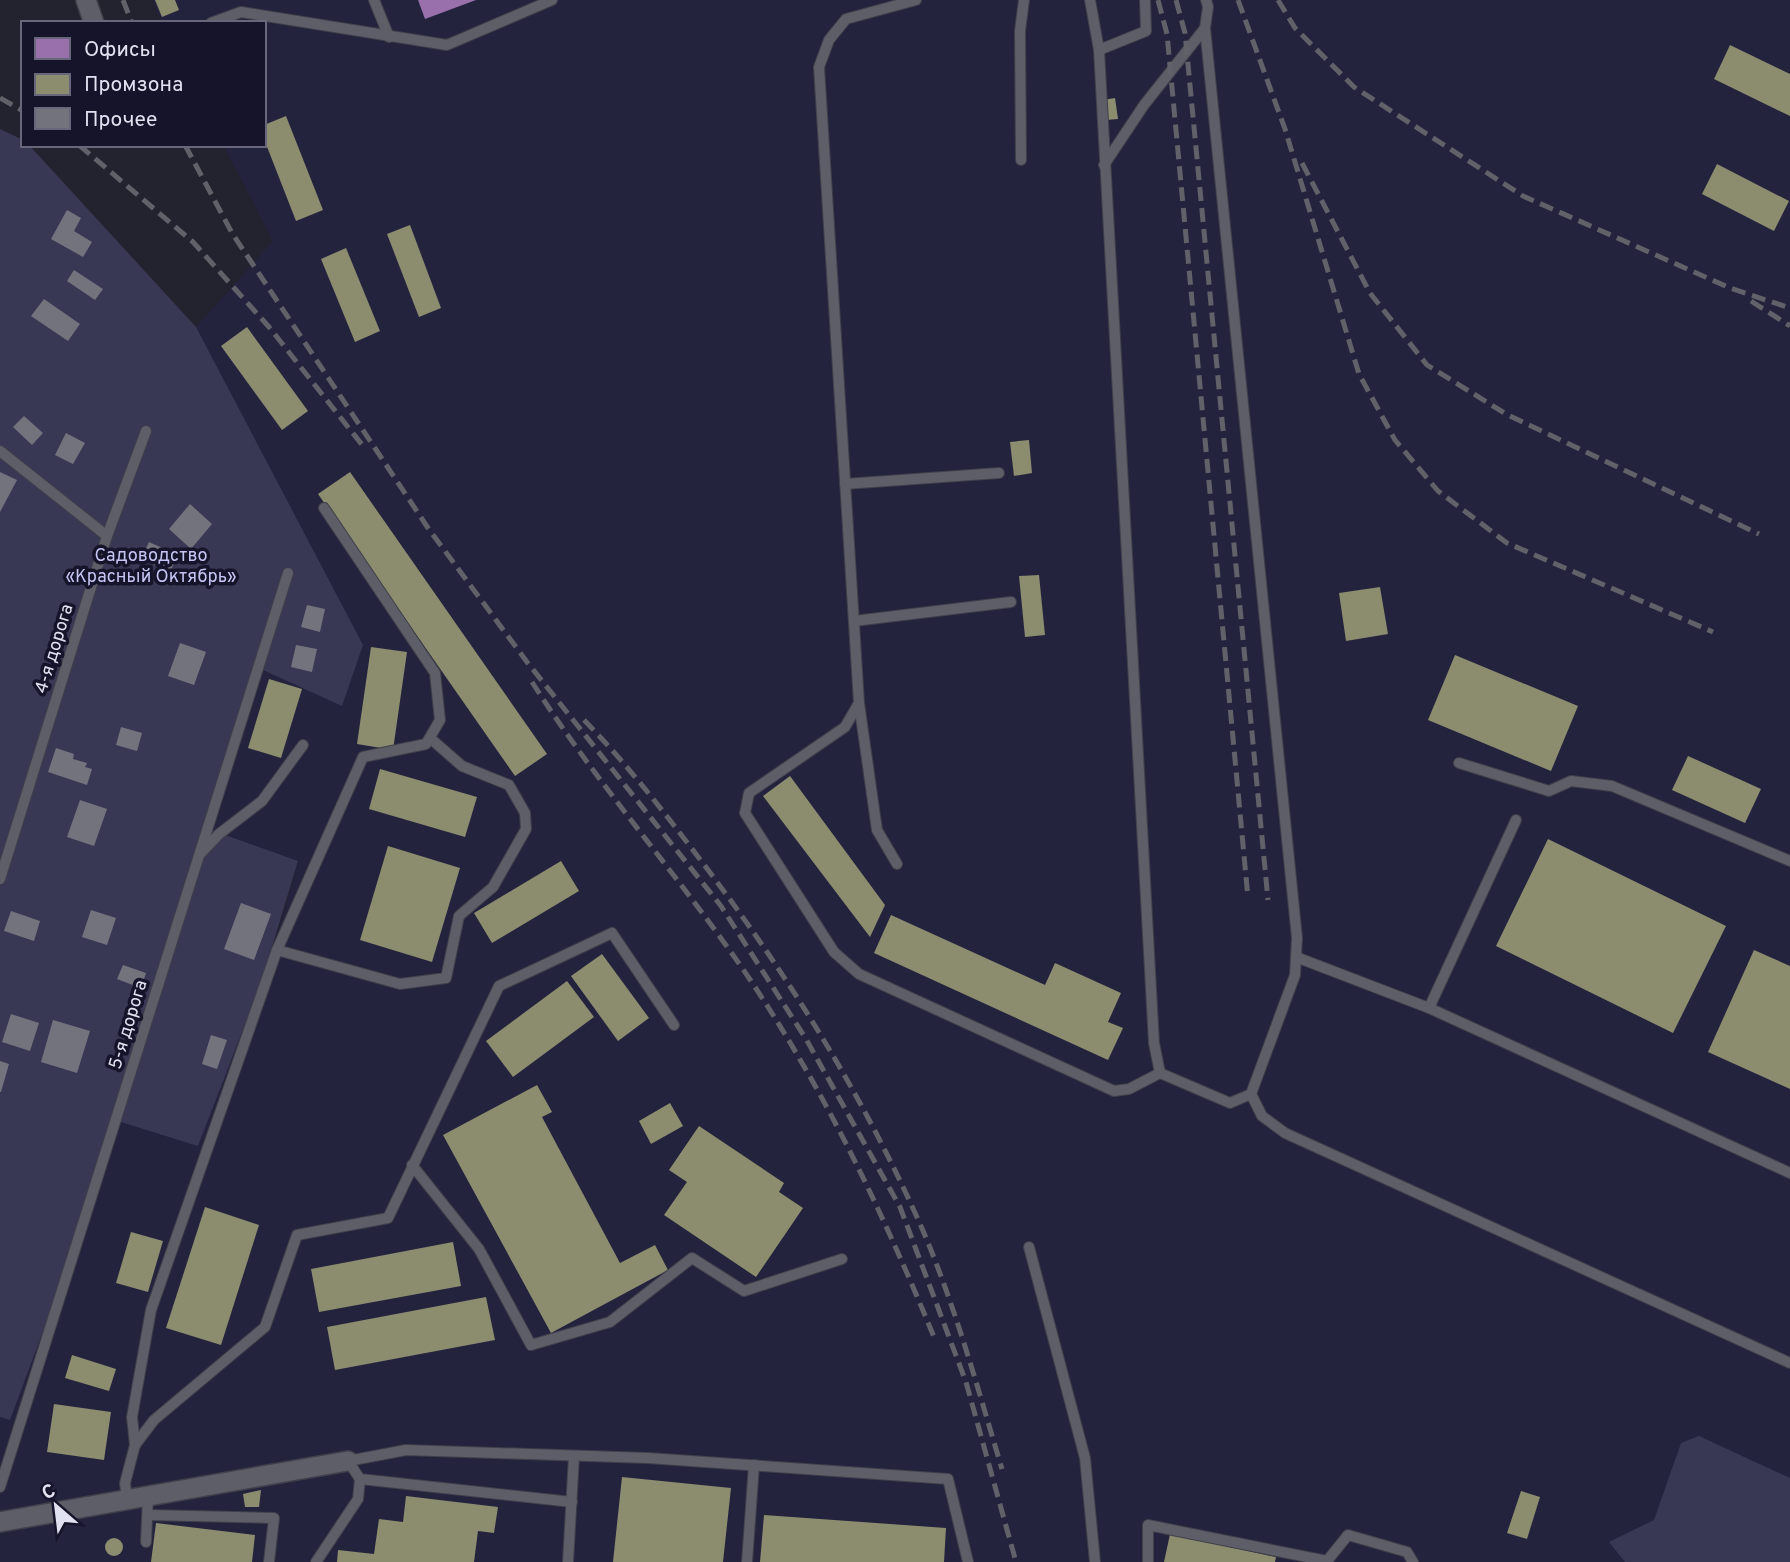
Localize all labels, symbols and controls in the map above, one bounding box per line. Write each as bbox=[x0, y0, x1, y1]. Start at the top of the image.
legend bbox=[21, 21, 266, 147]
text: Офисы bbox=[84, 37, 156, 64]
text: Промзона bbox=[84, 72, 183, 99]
text: Прочее bbox=[84, 107, 157, 134]
park label: Садоводство «Красный Октябрь» bbox=[66, 545, 236, 589]
street label: 4-я дорога bbox=[31, 602, 79, 696]
street label: 5-я дорога bbox=[105, 978, 153, 1072]
north arrow bbox=[21, 1471, 91, 1541]
text: С bbox=[38, 1479, 60, 1506]

